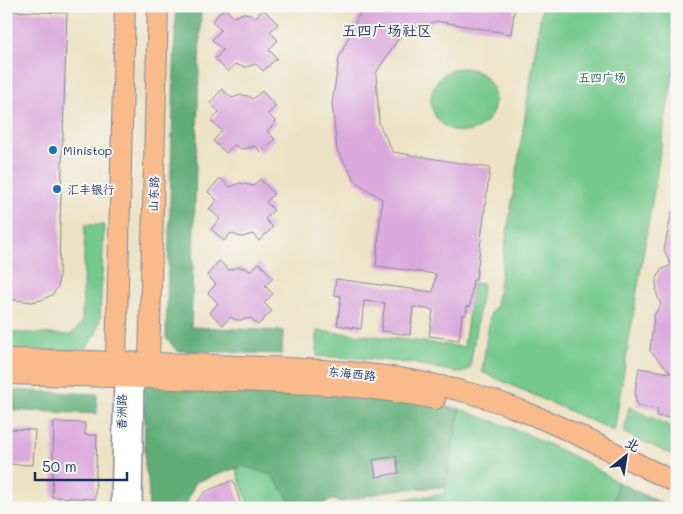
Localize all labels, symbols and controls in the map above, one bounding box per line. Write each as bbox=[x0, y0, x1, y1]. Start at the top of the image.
district label: 五四广场社区 bbox=[342, 20, 432, 40]
park label: 五四广场 bbox=[578, 69, 626, 85]
place label: Ministop bbox=[63, 142, 112, 158]
marker: Ministop bbox=[47, 144, 59, 156]
street label: 山东路 bbox=[144, 176, 162, 212]
place label: 汇丰银行 bbox=[67, 181, 115, 197]
marker: 汇丰银行 bbox=[51, 183, 63, 195]
street label: 东海西路 bbox=[327, 363, 377, 383]
street label: 香洲路 bbox=[113, 394, 129, 430]
north arrow bbox=[600, 432, 650, 482]
text: 北 bbox=[622, 433, 644, 456]
scale bar bbox=[35, 449, 128, 481]
text: 50 m bbox=[42, 456, 77, 476]

